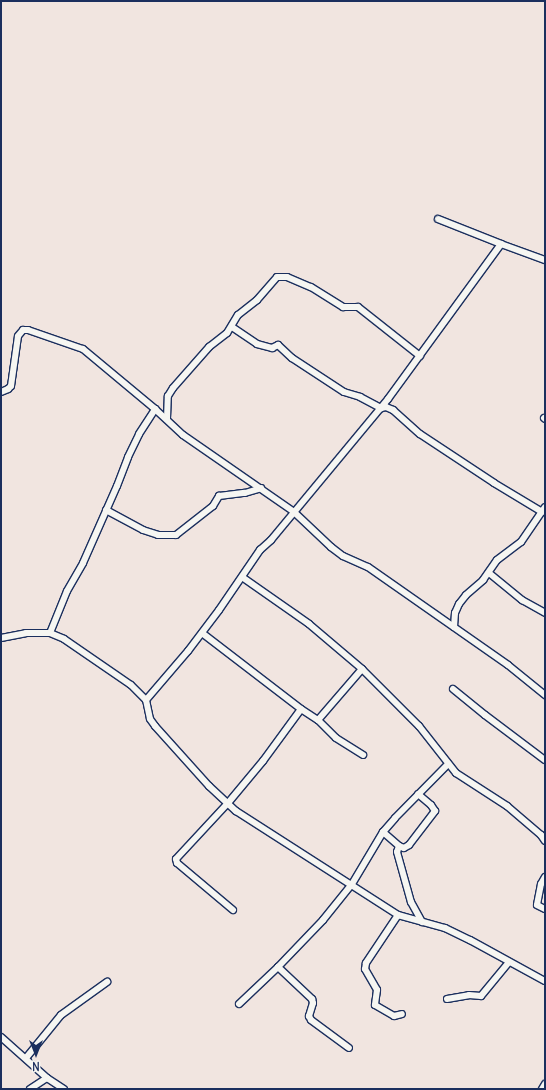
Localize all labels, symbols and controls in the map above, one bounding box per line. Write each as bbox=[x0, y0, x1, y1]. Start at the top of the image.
north arrow bbox=[16, 1034, 56, 1074]
text: N bbox=[32, 1059, 40, 1073]

